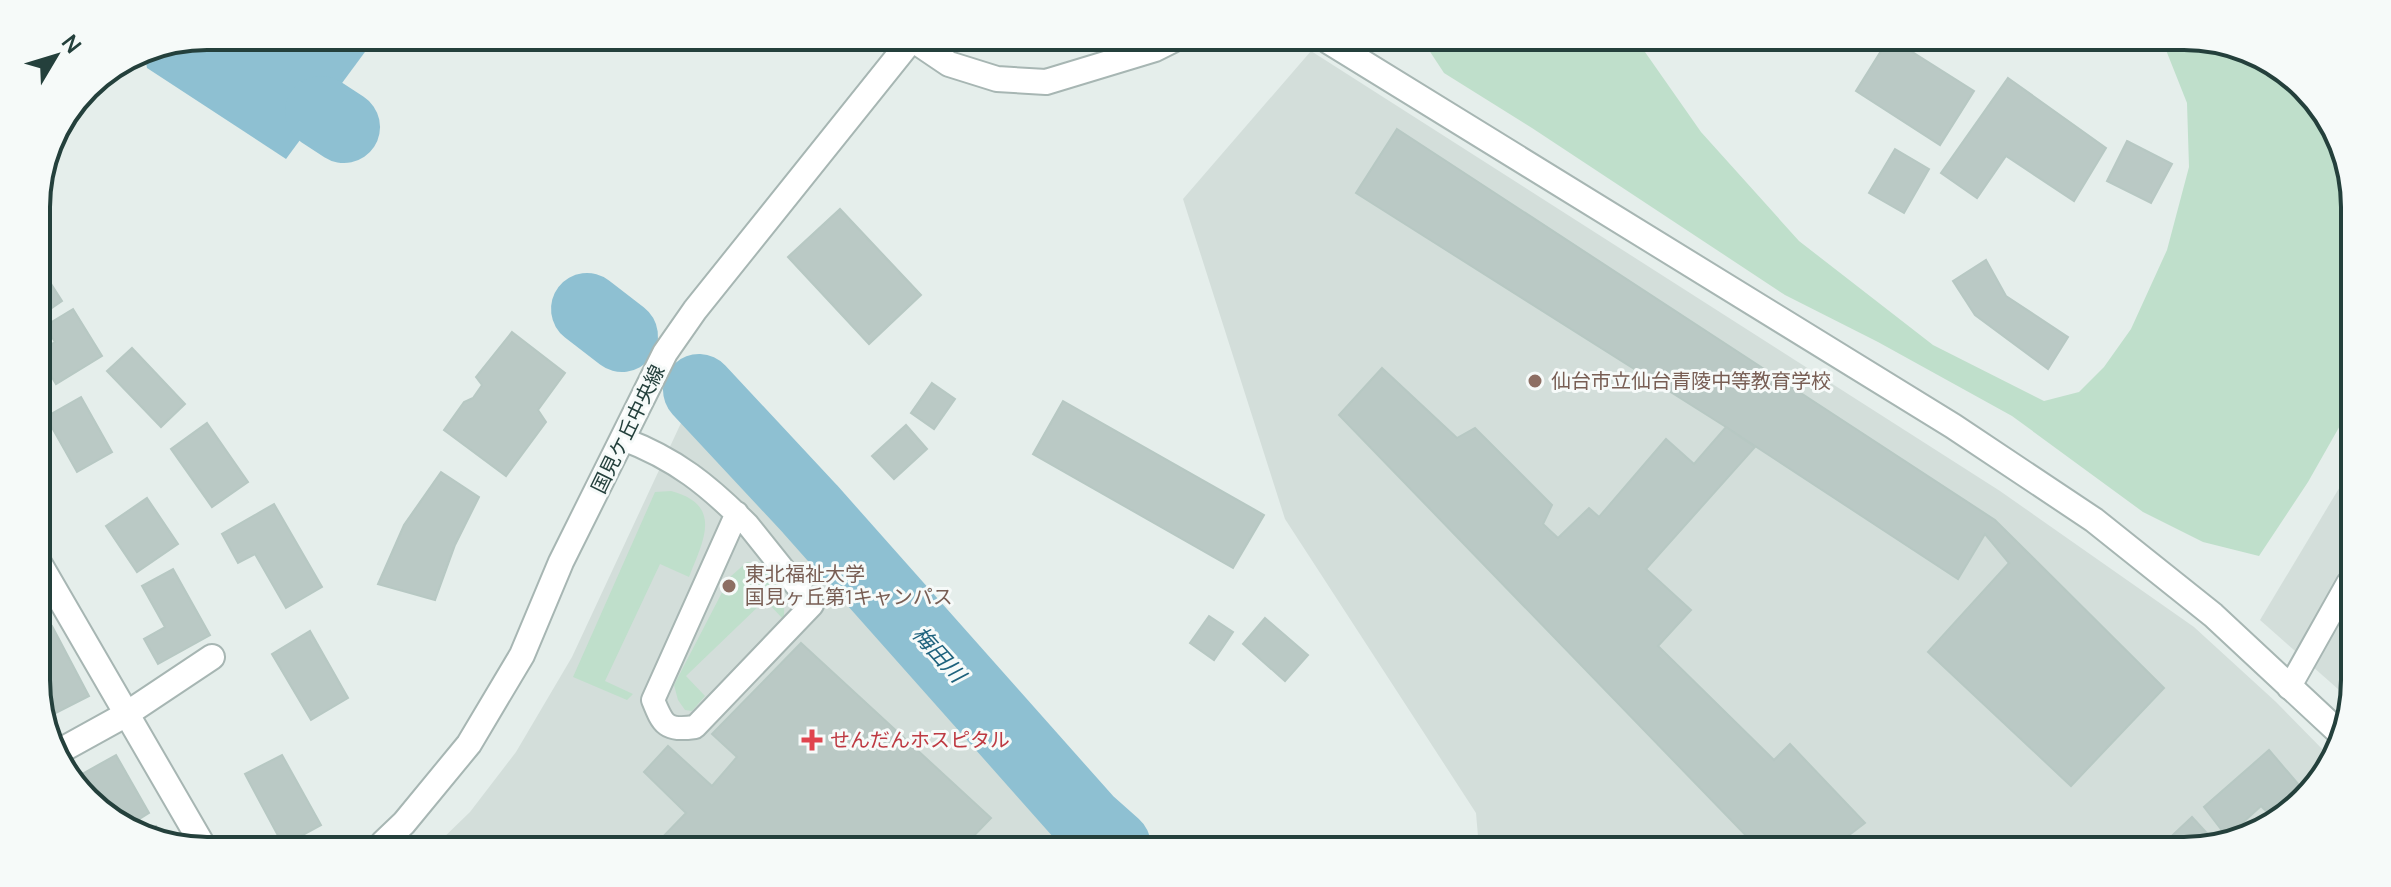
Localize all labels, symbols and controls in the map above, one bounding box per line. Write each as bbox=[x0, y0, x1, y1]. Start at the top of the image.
north arrow bbox=[16, 16, 96, 96]
text: N bbox=[55, 28, 88, 59]
street label: 国見ケ丘中央線 bbox=[585, 360, 670, 498]
place label: 仙台市立仙台青陵中等教育学校 bbox=[1551, 367, 1831, 394]
marker: 仙台市立仙台青陵中等教育学校 bbox=[1526, 372, 1544, 390]
place label: 東北福祉大学 国見ヶ丘第1キャンパス bbox=[745, 560, 953, 610]
marker: 東北福祉大学 国見ヶ丘第1キャンパス bbox=[720, 577, 738, 595]
water label: 梅田川 bbox=[906, 619, 974, 690]
place label: せんだんホスピタル bbox=[830, 726, 1010, 753]
marker: せんだんホスピタル bbox=[801, 729, 823, 751]

